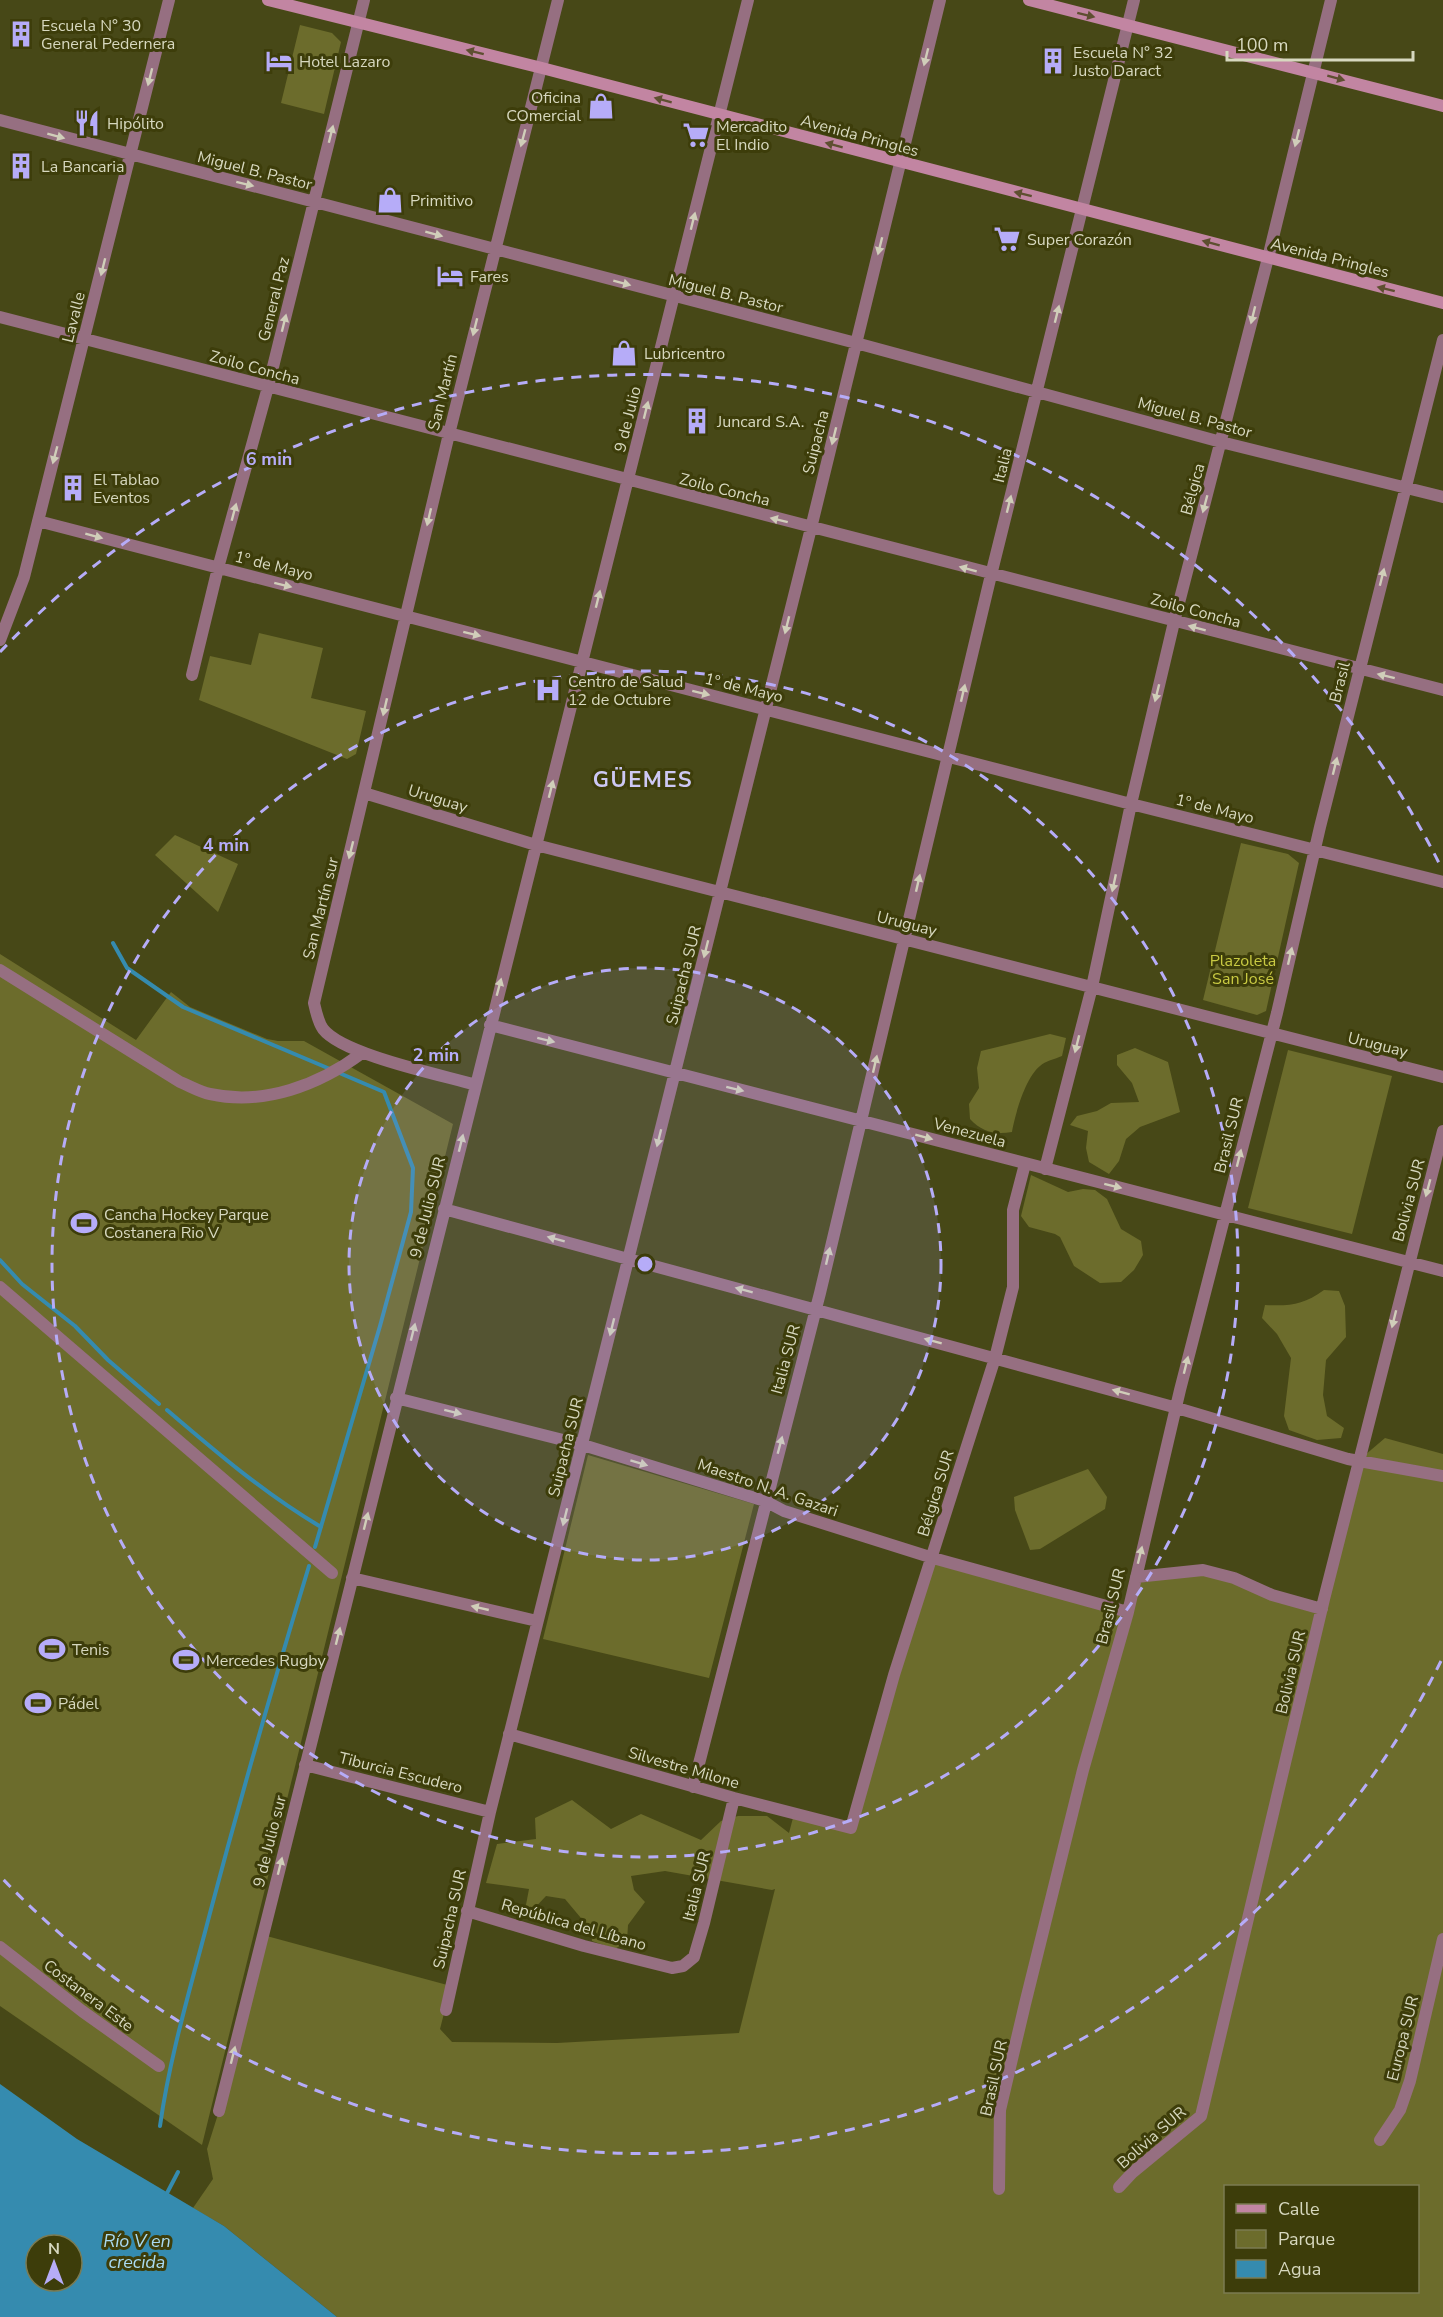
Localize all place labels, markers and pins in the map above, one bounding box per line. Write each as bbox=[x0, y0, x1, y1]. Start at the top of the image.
place label: Escuela N° 30 General Pedernera bbox=[41, 15, 175, 55]
building icon: Escuela N° 30 General Pedernera bbox=[6, 19, 36, 49]
place label: Escuela N° 32 Justo Daract bbox=[1072, 42, 1173, 82]
hotel icon: Hotel Lazaro bbox=[264, 46, 294, 76]
building icon: Escuela N° 32 Justo Daract bbox=[1038, 46, 1068, 76]
place label: Hotel Lazaro bbox=[299, 51, 390, 73]
place label: Oficina COmercial bbox=[506, 87, 581, 127]
shop icon: Oficina COmercial bbox=[586, 91, 616, 121]
restaurant icon: Hipólito bbox=[72, 108, 102, 138]
place label: Hipólito bbox=[107, 113, 164, 135]
place label: Mercadito El Indio bbox=[716, 116, 787, 156]
supermarket icon: Mercadito El Indio bbox=[681, 120, 711, 150]
building icon: La Bancaria bbox=[6, 151, 36, 181]
place label: La Bancaria bbox=[41, 156, 124, 178]
shop icon: Primitivo bbox=[375, 185, 405, 215]
place label: Primitivo bbox=[410, 190, 473, 212]
supermarket icon: Super Corazón bbox=[992, 224, 1022, 254]
place label: Super Corazón bbox=[1027, 229, 1132, 251]
hotel icon: Fares bbox=[435, 261, 465, 291]
place label: Fares bbox=[470, 266, 509, 288]
shop icon: Lubricentro bbox=[609, 338, 639, 368]
place label: Lubricentro bbox=[644, 343, 725, 365]
building icon: Juncard S.A. bbox=[682, 406, 712, 436]
place label: Juncard S.A. bbox=[716, 411, 804, 433]
place label: El Tablao Eventos bbox=[93, 469, 160, 509]
building icon: El Tablao Eventos bbox=[58, 473, 88, 503]
place label: Centro de Salud 12 de Octubre bbox=[568, 671, 683, 711]
hospital icon: Centro de Salud 12 de Octubre bbox=[533, 675, 563, 705]
place label: Cancha Hockey Parque Costanera Rio V bbox=[104, 1204, 269, 1244]
sports icon: Cancha Hockey Parque Costanera Rio V bbox=[69, 1208, 99, 1238]
centre of rings bbox=[635, 1254, 655, 1274]
sports icon: Tenis bbox=[37, 1634, 67, 1664]
place label: Tenis bbox=[72, 1639, 109, 1661]
sports icon: Mercedes Rugby bbox=[171, 1645, 201, 1675]
place label: Mercedes Rugby bbox=[206, 1650, 326, 1672]
sports icon: Pádel bbox=[23, 1688, 53, 1718]
place label: Pádel bbox=[58, 1693, 99, 1715]

